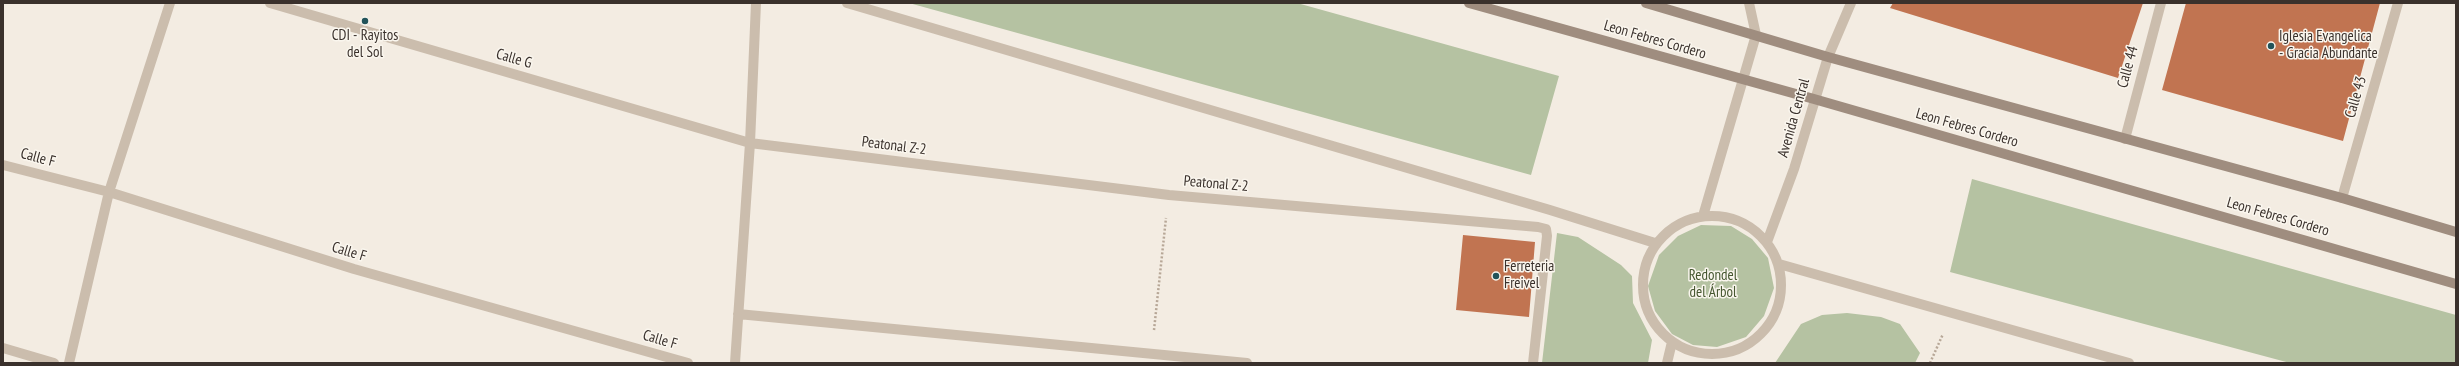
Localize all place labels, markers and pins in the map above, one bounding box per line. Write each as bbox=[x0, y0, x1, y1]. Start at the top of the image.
marker: CDI - Rayitos del Sol bbox=[360, 16, 370, 26]
place label: CDI - Rayitos del Sol bbox=[332, 27, 398, 62]
place label: Iglesia Evangelica - Gracia Abundante bbox=[2279, 28, 2378, 63]
marker: Iglesia Evangelica - Gracia Abundante bbox=[2266, 41, 2276, 51]
place label: Ferreteria Freivel bbox=[1504, 258, 1554, 293]
marker: Ferreteria Freivel bbox=[1491, 271, 1501, 281]

